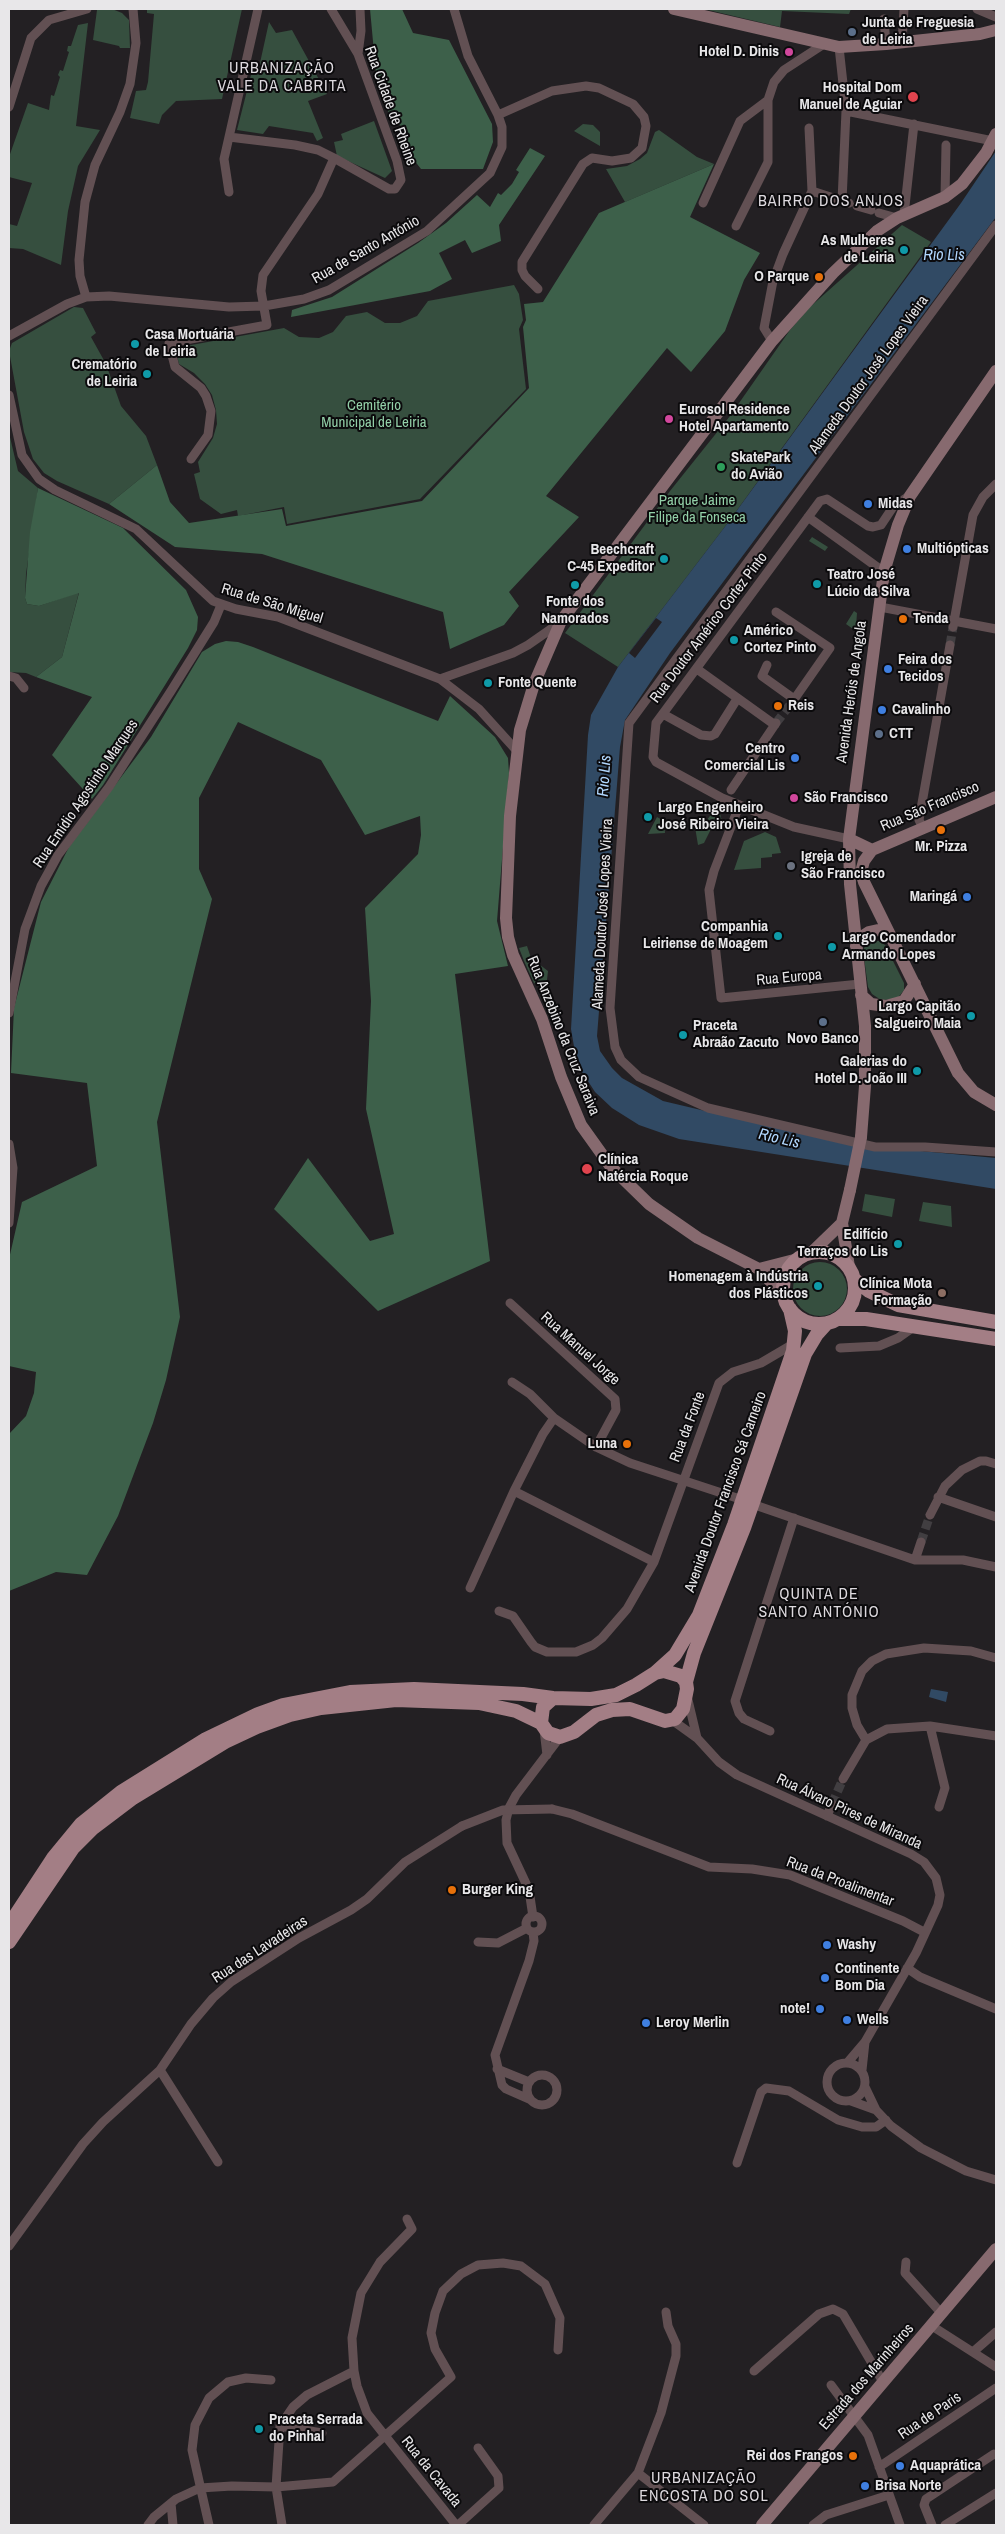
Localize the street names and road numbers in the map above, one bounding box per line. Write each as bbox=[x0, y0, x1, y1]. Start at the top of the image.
street label: Rua Cidade de Rheine bbox=[360, 44, 420, 168]
street label: Rua de Santo António bbox=[309, 212, 423, 288]
street label: Alameda Doutor José Lopes Vieira bbox=[806, 292, 932, 458]
street label: Rua Doutor Américo Cortez Pinto bbox=[646, 549, 772, 707]
street label: Rua de São Miguel bbox=[219, 580, 325, 628]
street label: Avenida Heróis de Angola bbox=[833, 620, 871, 764]
street label: Rua Emídio Agostinho Marques bbox=[30, 716, 142, 872]
street label: Rua São Francisco bbox=[878, 778, 982, 836]
street label: Alameda Doutor José Lopes Vieira bbox=[589, 818, 617, 1010]
street label: Rua Anzebino da Cruz Saraiva bbox=[523, 954, 603, 1118]
street label: Rua Europa bbox=[756, 966, 822, 990]
street label: Rua Manuel Jorge bbox=[537, 1309, 623, 1389]
street label: Rua da Fonte bbox=[666, 1389, 710, 1465]
street label: Avenida Doutor Francisco Sá Carneiro bbox=[681, 1389, 771, 1595]
street label: Rua Álvaro Pires de Miranda bbox=[773, 1770, 925, 1854]
street label: Rua da Proalimentar bbox=[784, 1853, 896, 1911]
street label: Rua das Lavadeiras bbox=[209, 1912, 311, 1988]
street label: Estrada dos Marinheiros bbox=[816, 2320, 918, 2434]
street label: Rua de Paris bbox=[895, 2388, 965, 2444]
street label: Rua da Cavada bbox=[397, 2433, 465, 2511]

